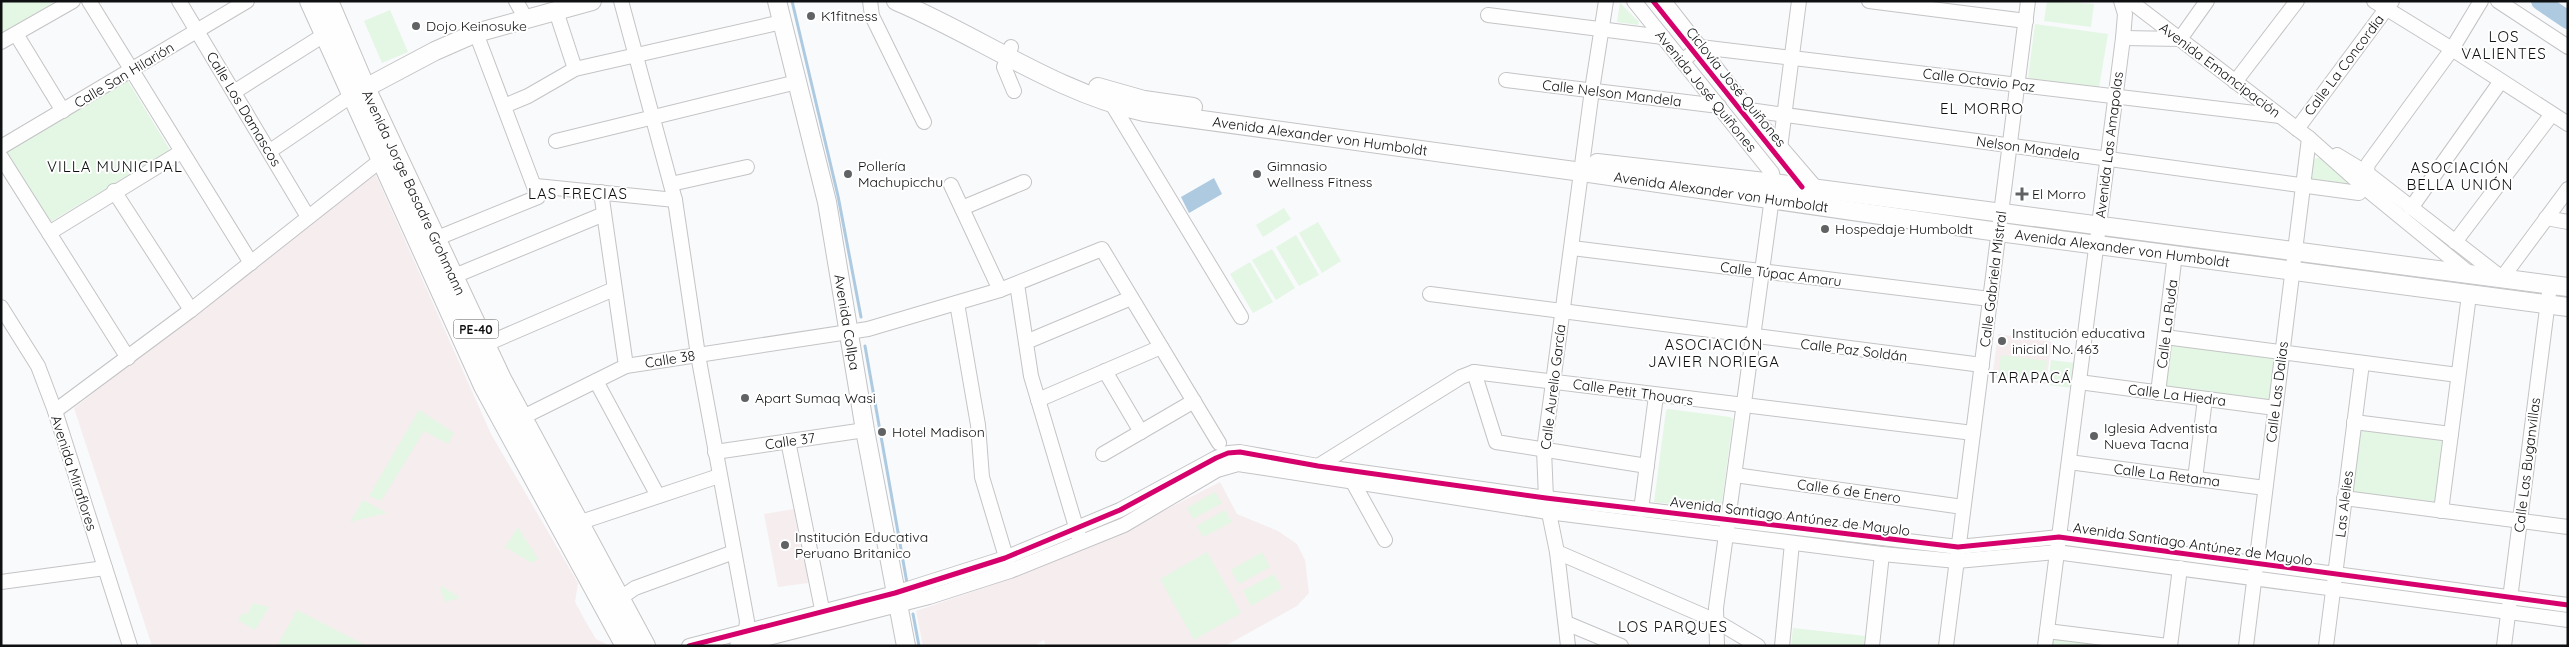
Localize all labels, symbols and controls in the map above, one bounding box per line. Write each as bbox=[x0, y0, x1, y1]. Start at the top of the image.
place label: K1fitness bbox=[821, 7, 878, 25]
marker: K1fitness bbox=[805, 10, 817, 22]
street label: Calle La Concordia bbox=[2300, 11, 2388, 119]
place label: Dojo Keinosuke bbox=[426, 17, 527, 35]
street label: Avenida Emancipación bbox=[2156, 19, 2284, 121]
marker: Dojo Keinosuke bbox=[410, 20, 422, 32]
street label: Ciclovía José Quiñones bbox=[1682, 23, 1790, 151]
street label: Avenida José Quiñones bbox=[1651, 26, 1761, 156]
district label: LOS VALIENTES bbox=[2461, 27, 2547, 63]
street label: Calle San Hilarión bbox=[71, 38, 177, 112]
street label: Calle Los Damascos bbox=[203, 48, 285, 170]
street label: Calle Octavio Paz bbox=[1922, 64, 2036, 96]
street label: Avenida Las Amapolas bbox=[2091, 71, 2127, 219]
street label: Calle Nelson Mandela bbox=[1541, 76, 1683, 110]
street label: Avenida Jorge Basadre Grohmann bbox=[358, 87, 470, 298]
district label: EL MORRO bbox=[1940, 99, 2024, 118]
street label: Avenida Alexander von Humboldt bbox=[1211, 112, 1429, 160]
street label: Nelson Mandela bbox=[1975, 132, 2081, 164]
district label: VILLA MUNICIPAL bbox=[47, 157, 183, 176]
place label: Pollería Machupicchu bbox=[858, 157, 943, 191]
place label: Gimnasio Wellness Fitness bbox=[1267, 157, 1372, 191]
district label: ASOCIACIÓN BELLA UNIÓN bbox=[2407, 158, 2513, 194]
marker: Pollería Machupicchu bbox=[842, 168, 854, 180]
marker: Gimnasio Wellness Fitness bbox=[1251, 168, 1263, 180]
street label: Avenida Alexander von Humboldt bbox=[1613, 168, 1830, 216]
district label: LAS FRECIAS bbox=[528, 184, 628, 203]
place label: El Morro bbox=[2032, 185, 2086, 203]
marker: El Morro bbox=[2016, 188, 2028, 200]
street label: Calle Gabriela Mistral bbox=[1976, 210, 2010, 348]
place label: Hospedaje Humboldt bbox=[1835, 220, 1973, 238]
marker: Hospedaje Humboldt bbox=[1819, 223, 1831, 235]
street label: Avenida Alexander von Humboldt bbox=[2014, 225, 2231, 271]
street label: Calle Túpac Amaru bbox=[1719, 258, 1843, 290]
street label: Avenida Collpa bbox=[830, 273, 864, 371]
street label: Calle La Ruda bbox=[2153, 278, 2181, 370]
road number: PE-40 bbox=[454, 320, 498, 338]
street label: Calle Aurelio García bbox=[1536, 323, 1570, 451]
place label: Institución educativa inicial No. 463 bbox=[2012, 324, 2145, 358]
district label: ASOCIACIÓN JAVIER NORIEGA bbox=[1648, 335, 1780, 371]
street label: Calle Paz Soldán bbox=[1800, 335, 1908, 365]
marker: Institución educativa inicial No. 463 bbox=[1996, 335, 2008, 347]
street label: Calle Las Dalias bbox=[2262, 340, 2292, 444]
street label: Calle 38 bbox=[644, 346, 696, 372]
district label: TARAPACÁ bbox=[1988, 368, 2072, 387]
street label: Calle Petit Thouars bbox=[1572, 375, 1694, 409]
street label: Calle La Hiedra bbox=[2127, 380, 2227, 410]
place label: Apart Sumaq Wasi bbox=[755, 389, 876, 407]
marker: Apart Sumaq Wasi bbox=[739, 392, 751, 404]
street label: Calle Las Buganvillas bbox=[2510, 396, 2544, 534]
street label: Avenida Miraflores bbox=[47, 413, 101, 533]
place label: Iglesia Adventista Nueva Tacna bbox=[2104, 419, 2218, 453]
place label: Hotel Madison bbox=[892, 423, 985, 441]
marker: Hotel Madison bbox=[876, 426, 888, 438]
street label: Calle 37 bbox=[764, 429, 816, 453]
marker: Iglesia Adventista Nueva Tacna bbox=[2088, 430, 2100, 442]
street label: Calle La Retama bbox=[2113, 460, 2221, 490]
street label: Las Alelies bbox=[2331, 470, 2357, 538]
street label: Calle 6 de Enero bbox=[1796, 475, 1902, 507]
street label: Avenida Santiago Antúnez de Mayolo bbox=[1669, 492, 1911, 540]
street label: Avenida Santiago Antúnez de Mayolo bbox=[2072, 518, 2314, 570]
place label: Institución Educativa Peruano Britanico bbox=[795, 528, 928, 562]
marker: Institución Educativa Peruano Britanico bbox=[779, 539, 791, 551]
district label: LOS PARQUES bbox=[1618, 617, 1728, 636]

